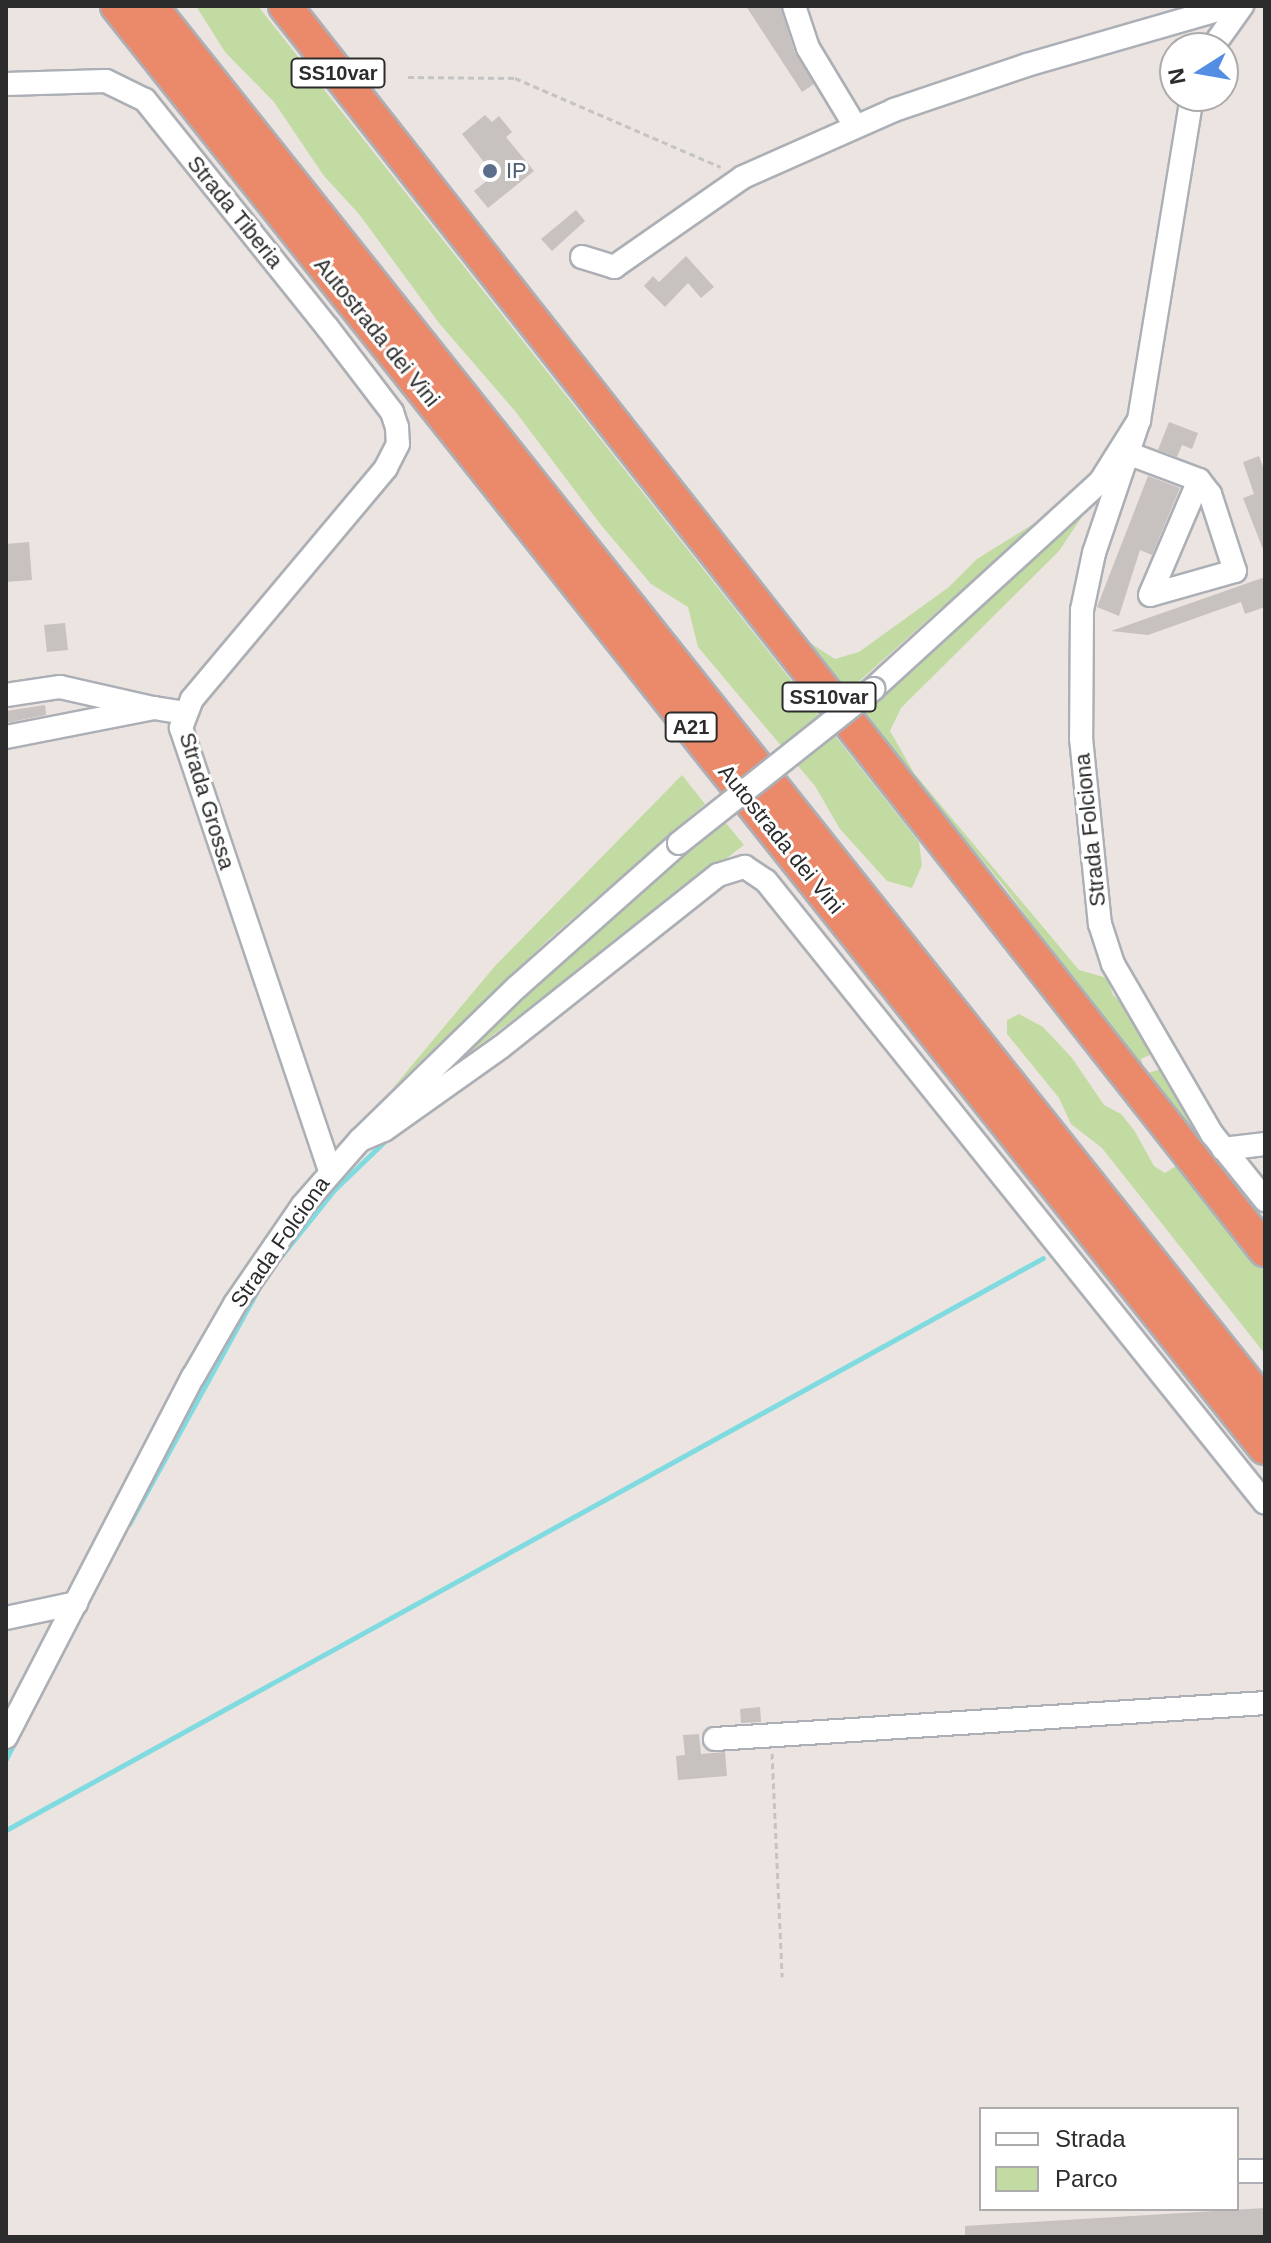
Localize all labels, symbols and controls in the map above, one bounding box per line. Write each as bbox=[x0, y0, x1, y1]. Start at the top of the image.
north arrow bbox=[1159, 32, 1239, 112]
road number: SS10var bbox=[290, 57, 386, 89]
text: N bbox=[1163, 66, 1191, 86]
street label: Strada Tiberia bbox=[182, 150, 288, 274]
place label: IP bbox=[506, 158, 527, 184]
marker: IP bbox=[481, 162, 499, 180]
street label: Autostrada dei Vini bbox=[309, 252, 445, 412]
road number: SS10var bbox=[781, 681, 877, 713]
road number: A21 bbox=[663, 711, 719, 743]
street label: Strada Grossa bbox=[174, 729, 240, 873]
street label: Strada Folciona bbox=[1069, 752, 1111, 908]
street label: Autostrada dei Vini bbox=[713, 759, 849, 919]
street label: Strada Folciona bbox=[225, 1171, 335, 1313]
legend bbox=[979, 2107, 1239, 2211]
text: Strada bbox=[1055, 2125, 1126, 2152]
text: Parco bbox=[1055, 2165, 1118, 2192]

